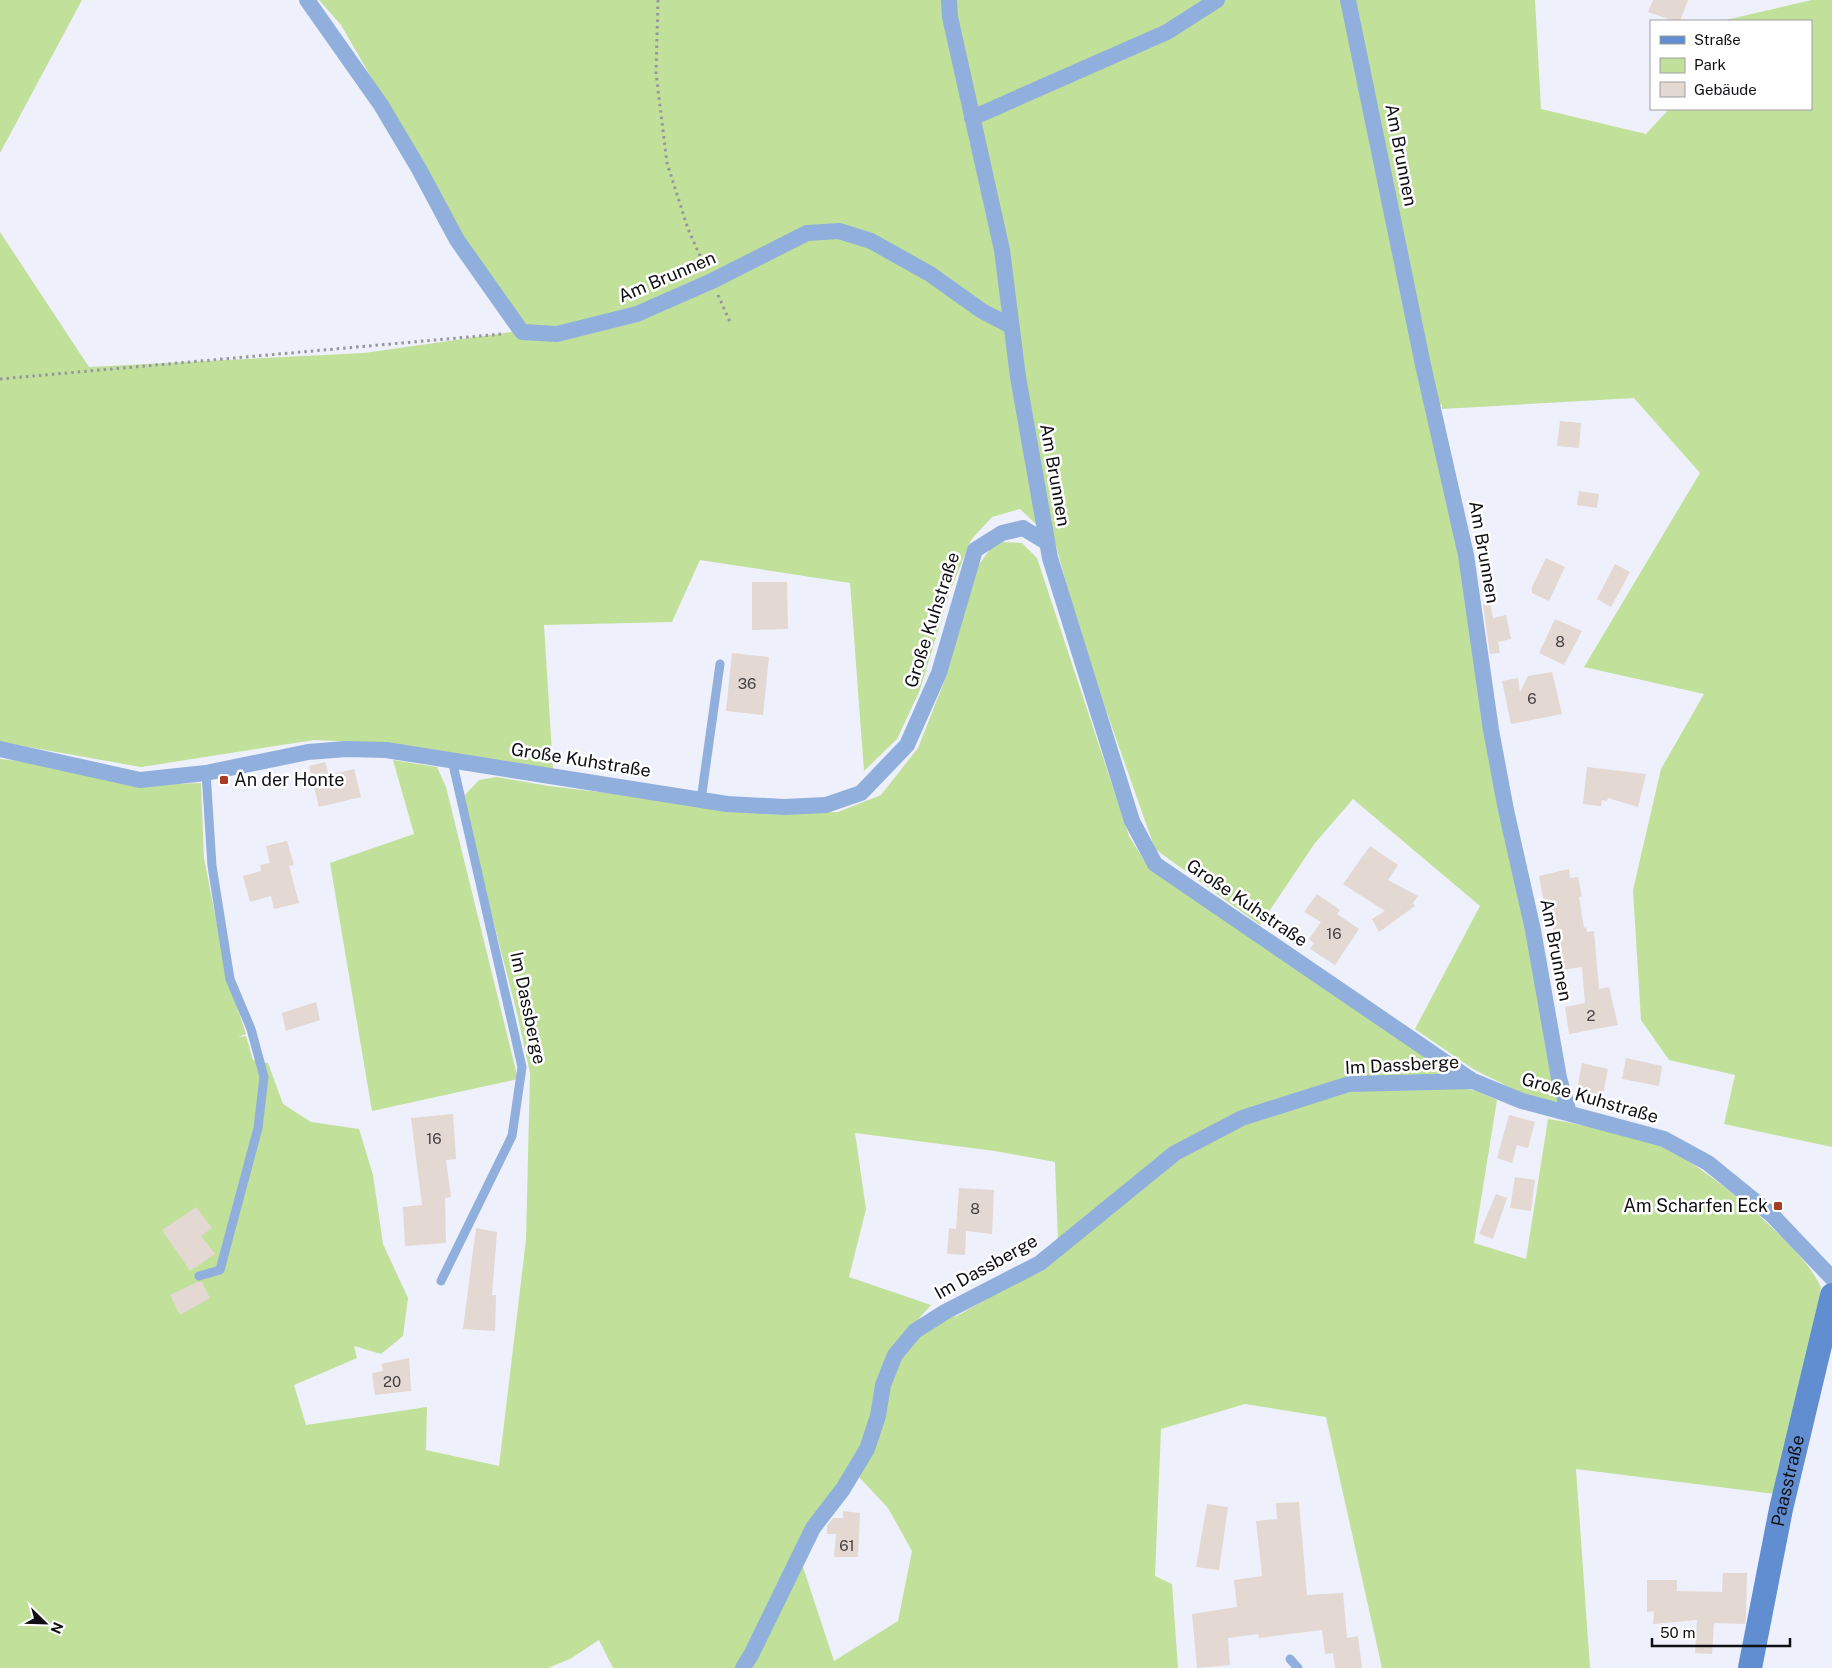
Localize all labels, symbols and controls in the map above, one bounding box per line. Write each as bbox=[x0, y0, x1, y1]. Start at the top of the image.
legend bbox=[1650, 20, 1812, 110]
text: Straße bbox=[1694, 31, 1741, 48]
text: Park bbox=[1694, 56, 1726, 73]
text: Gebäude bbox=[1694, 81, 1757, 98]
street label: Am Brunnen bbox=[1381, 102, 1422, 208]
street label: Am Brunnen bbox=[615, 247, 719, 306]
street label: Am Brunnen bbox=[1036, 422, 1075, 528]
street label: Am Brunnen bbox=[1465, 499, 1504, 605]
street label: Große Kuhstraße bbox=[900, 549, 963, 690]
house number: 8 bbox=[1555, 633, 1565, 650]
house number: 36 bbox=[738, 675, 756, 692]
house number: 6 bbox=[1527, 690, 1537, 707]
street label: Große Kuhstraße bbox=[510, 738, 652, 781]
place label: An der Honte bbox=[234, 769, 344, 790]
marker: An der Honte bbox=[218, 774, 230, 786]
street label: Große Kuhstraße bbox=[1183, 854, 1312, 951]
street label: Am Brunnen bbox=[1536, 897, 1577, 1003]
house number: 16 bbox=[1326, 925, 1342, 942]
street label: Im Dassberge bbox=[506, 950, 551, 1066]
house number: 2 bbox=[1587, 1007, 1596, 1024]
street label: Im Dassberge bbox=[1344, 1051, 1460, 1078]
street label: Große Kuhstraße bbox=[1519, 1068, 1661, 1127]
house number: 16 bbox=[426, 1130, 442, 1147]
place label: Am Scharfen Eck bbox=[1623, 1195, 1768, 1216]
house number: 8 bbox=[970, 1200, 980, 1217]
marker: Am Scharfen Eck bbox=[1772, 1200, 1784, 1212]
street label: Im Dassberge bbox=[931, 1230, 1041, 1303]
house number: 20 bbox=[383, 1373, 401, 1390]
street label: Paasstraße bbox=[1767, 1433, 1808, 1528]
house number: 61 bbox=[839, 1537, 855, 1554]
north arrow bbox=[20, 1598, 70, 1648]
scale bar bbox=[1652, 1616, 1790, 1648]
text: N bbox=[47, 1620, 66, 1636]
text: 50 m bbox=[1660, 1624, 1695, 1641]

